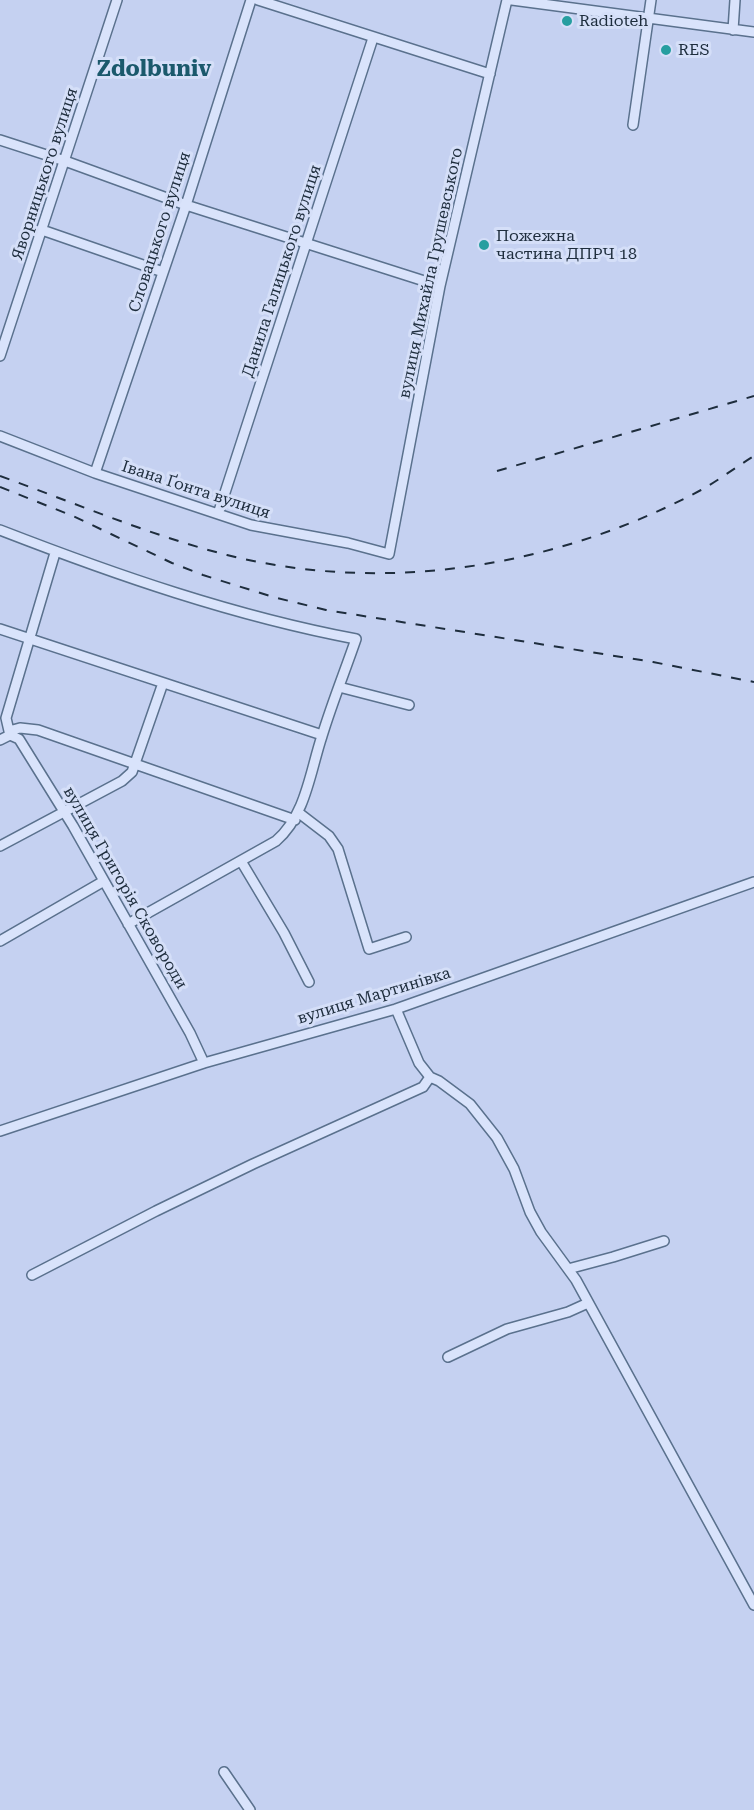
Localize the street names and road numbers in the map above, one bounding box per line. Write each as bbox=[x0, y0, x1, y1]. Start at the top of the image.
street label: Яворницького вулиця bbox=[8, 85, 82, 263]
street label: вулиця Михайла Грушевського bbox=[395, 146, 467, 400]
street label: Словацького вулиця bbox=[125, 149, 195, 315]
street label: Данила Галицького вулиця bbox=[239, 162, 325, 380]
street label: Івана Ґонта вулиця bbox=[119, 457, 273, 523]
street label: вулиця Григорія Сковороди bbox=[59, 783, 191, 993]
street label: вулиця Мартинівка bbox=[295, 964, 453, 1028]

